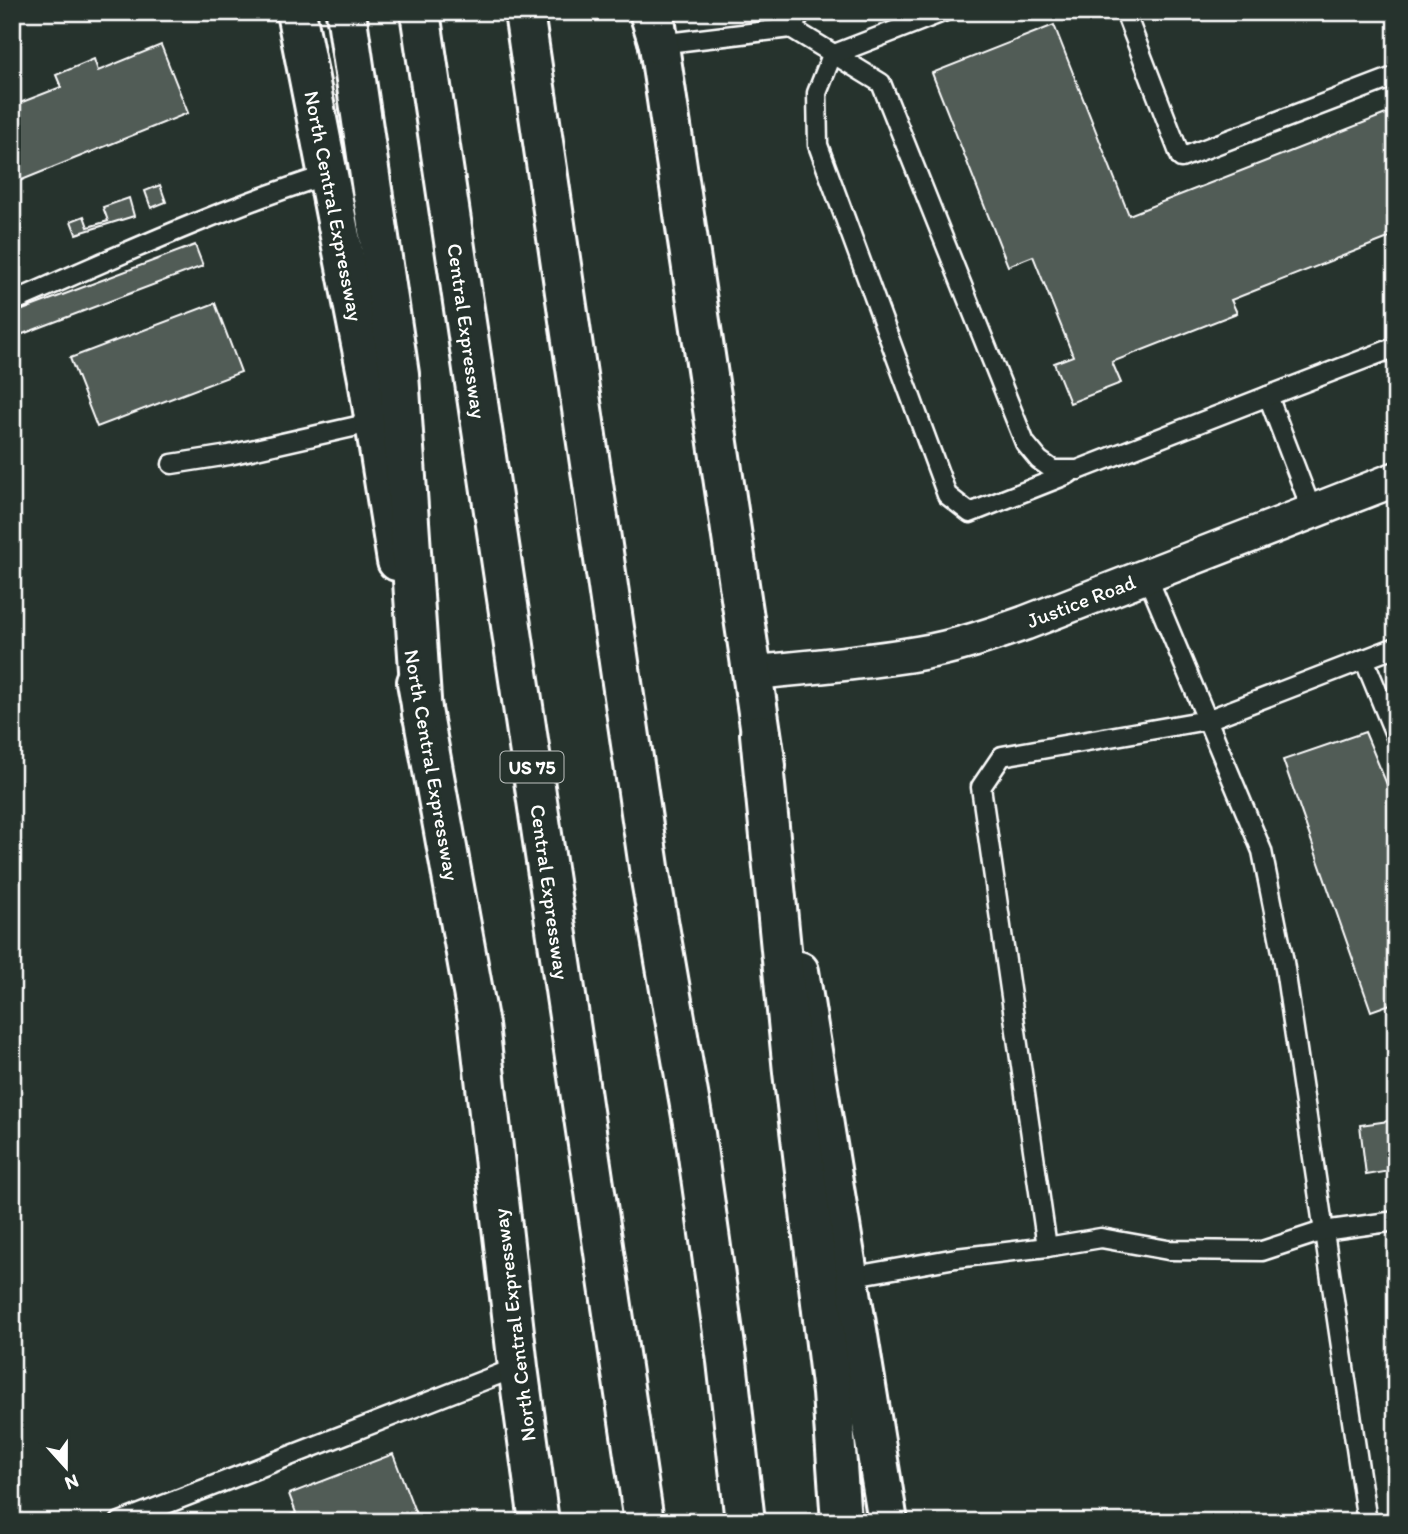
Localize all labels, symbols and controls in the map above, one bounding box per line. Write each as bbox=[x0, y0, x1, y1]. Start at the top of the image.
street label: North Central Expressway bbox=[299, 89, 369, 324]
street label: Central Expressway bbox=[442, 242, 492, 420]
street label: Justice Road bbox=[1023, 569, 1139, 633]
street label: North Central Expressway bbox=[399, 647, 465, 883]
road number: US 75 bbox=[500, 752, 564, 782]
street label: Central Expressway bbox=[525, 803, 575, 981]
street label: North Central Expressway bbox=[487, 1207, 541, 1443]
north arrow bbox=[32, 1432, 102, 1502]
text: N bbox=[62, 1469, 82, 1495]

